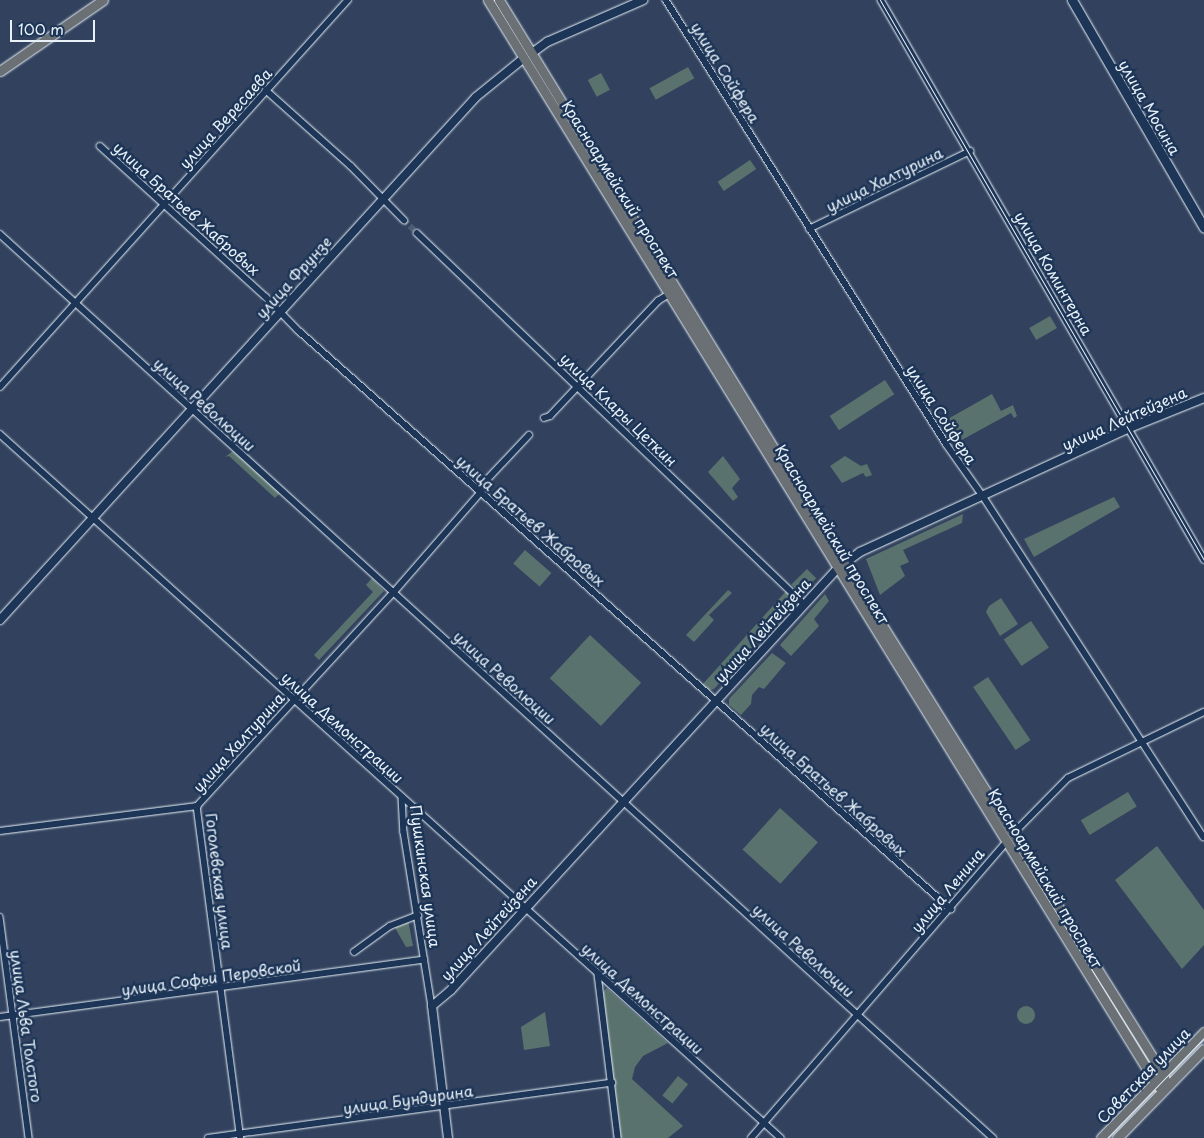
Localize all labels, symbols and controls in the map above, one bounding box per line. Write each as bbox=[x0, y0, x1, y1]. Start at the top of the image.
scale bar bbox=[12, 10, 98, 42]
text: 100 m bbox=[18, 17, 64, 40]
street label: улица Сойфера bbox=[688, 18, 764, 126]
street label: улица Мосина bbox=[1115, 56, 1185, 158]
street label: улица Вересаева bbox=[175, 64, 275, 172]
street label: Красноармейский проспект bbox=[559, 97, 683, 281]
street label: улица Братьев Жабровых bbox=[110, 137, 264, 279]
street label: улица Халтурина bbox=[822, 143, 946, 215]
street label: улица Коминтерна bbox=[1011, 208, 1097, 338]
street label: улица Фрунзе bbox=[251, 232, 335, 322]
street label: улица Клары Цеткин bbox=[557, 349, 681, 469]
street label: улица Революции bbox=[150, 353, 260, 455]
street label: улица Сойфера bbox=[903, 360, 981, 468]
street label: улица Лейтейзена bbox=[1059, 382, 1189, 454]
street label: Красноармейский проспект bbox=[772, 441, 894, 627]
street label: улица Братьев Жабровых bbox=[453, 450, 609, 590]
street label: улица Лейтейзена bbox=[710, 574, 814, 686]
street label: улица Революции bbox=[450, 626, 560, 728]
street label: улица Демонстрации bbox=[278, 667, 408, 787]
street label: улица Халтурина bbox=[188, 688, 288, 796]
street label: улица Братьев Жабровых bbox=[757, 718, 911, 860]
street label: Красноармейский проспект bbox=[985, 785, 1107, 971]
street label: Пушкинская улица bbox=[407, 803, 445, 949]
street label: Гоголевская улица bbox=[203, 811, 237, 951]
street label: улица Ленина bbox=[906, 844, 988, 936]
street label: улица Лейтейзена bbox=[436, 872, 540, 984]
street label: улица Революции bbox=[749, 899, 859, 1001]
street label: улица Демонстрации bbox=[578, 938, 708, 1058]
street label: улица Льва Толстого bbox=[7, 948, 47, 1104]
street label: улица Софьи Перовской bbox=[119, 955, 303, 999]
street label: Советская улица bbox=[1093, 1023, 1193, 1127]
street label: улица Бундурина bbox=[341, 1081, 475, 1117]

